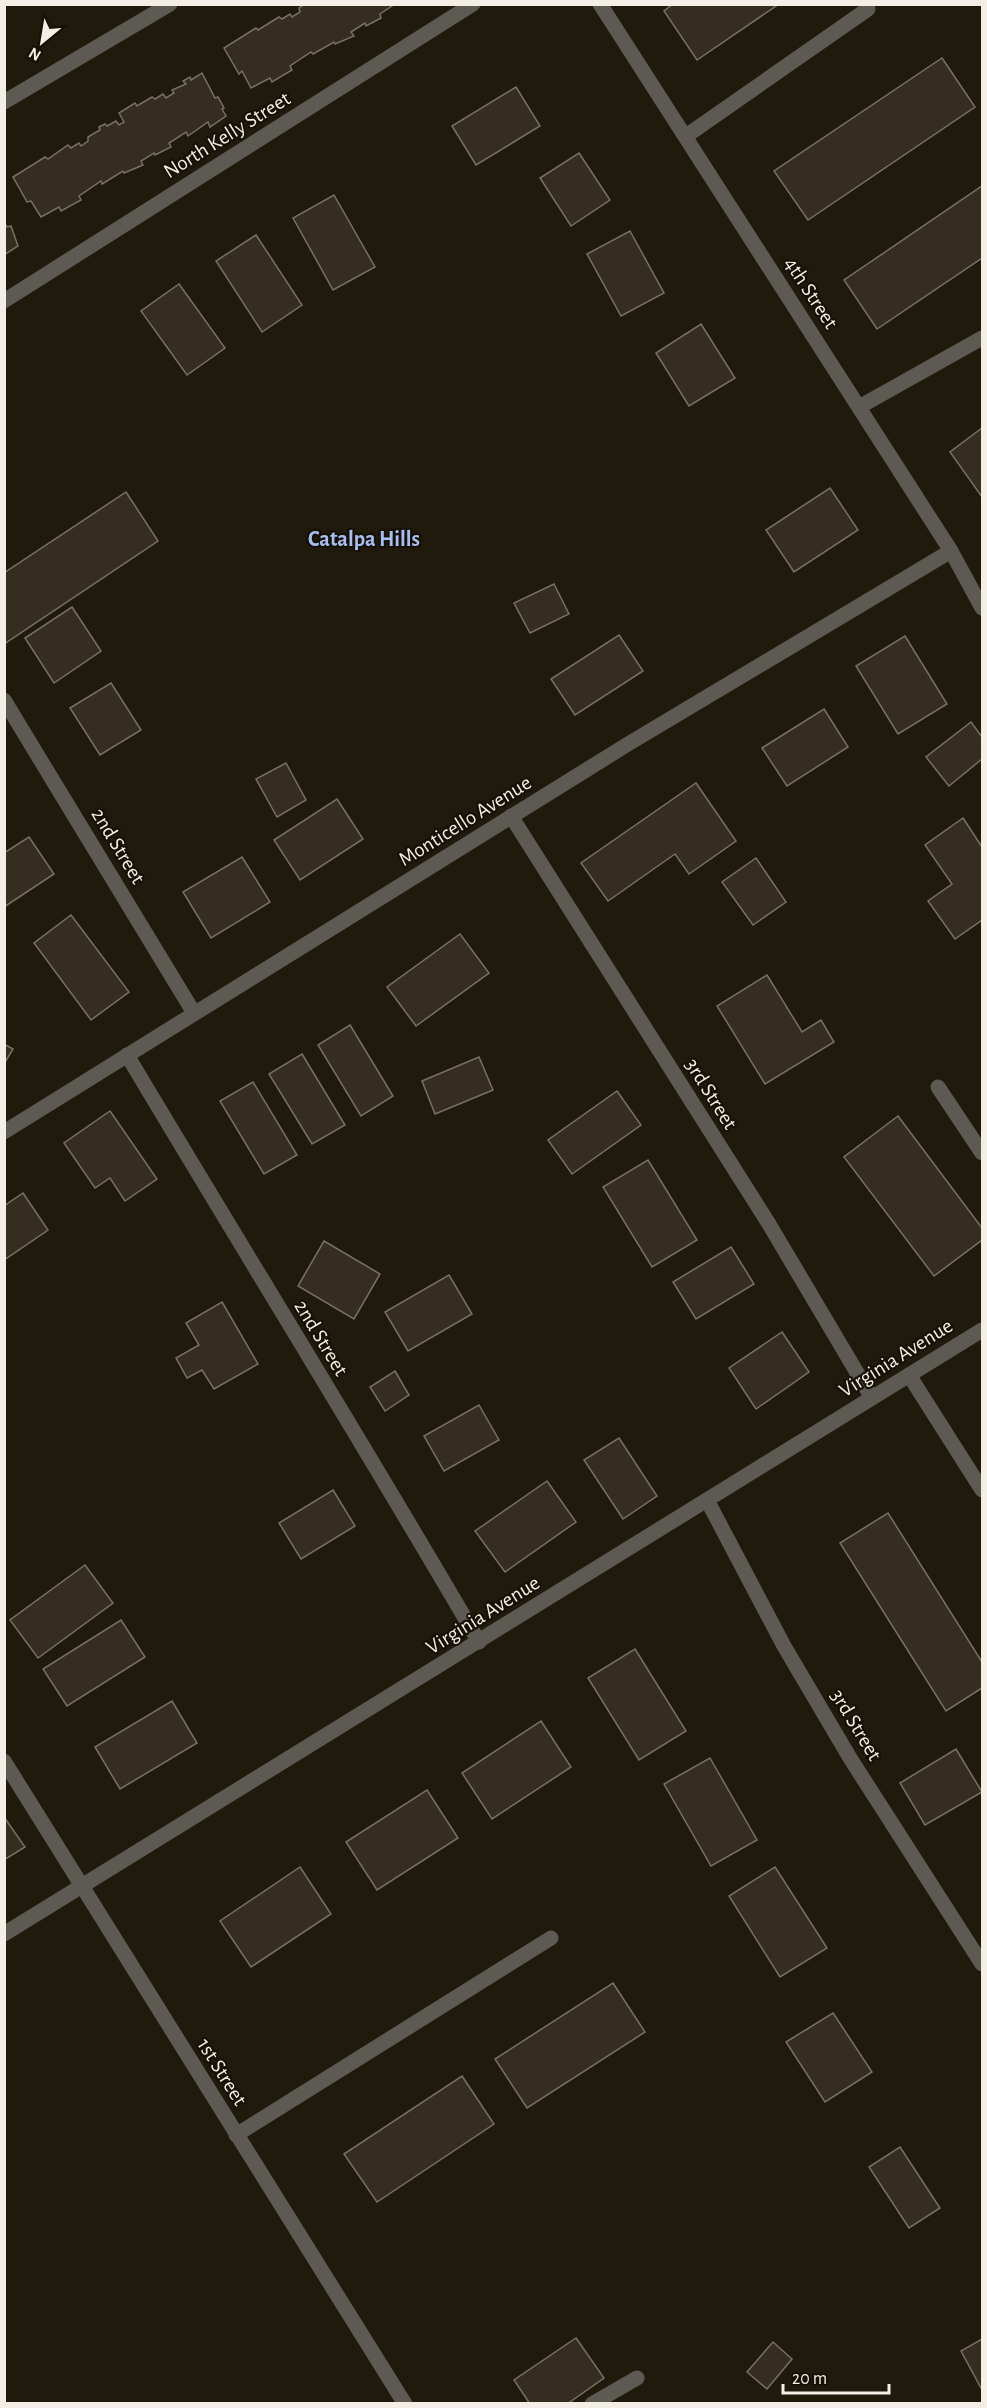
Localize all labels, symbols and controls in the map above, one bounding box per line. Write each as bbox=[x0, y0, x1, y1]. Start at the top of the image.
north arrow bbox=[12, 12, 72, 72]
text: N bbox=[26, 44, 44, 64]
street label: North Kelly Street bbox=[160, 88, 294, 182]
street label: 4th Street bbox=[780, 253, 842, 333]
district label: Catalpa Hills bbox=[308, 528, 420, 550]
street label: Monticello Avenue bbox=[395, 772, 535, 870]
street label: 2nd Street bbox=[87, 805, 149, 888]
street label: 3rd Street bbox=[681, 1055, 741, 1133]
street label: 2nd Street bbox=[290, 1297, 352, 1380]
street label: Virginia Avenue bbox=[836, 1315, 956, 1401]
street label: Virginia Avenue bbox=[423, 1572, 543, 1658]
street label: 3rd Street bbox=[827, 1686, 886, 1765]
street label: 1st Street bbox=[193, 2035, 251, 2109]
scale bar bbox=[783, 2357, 890, 2395]
text: 20 m bbox=[792, 2370, 827, 2388]

